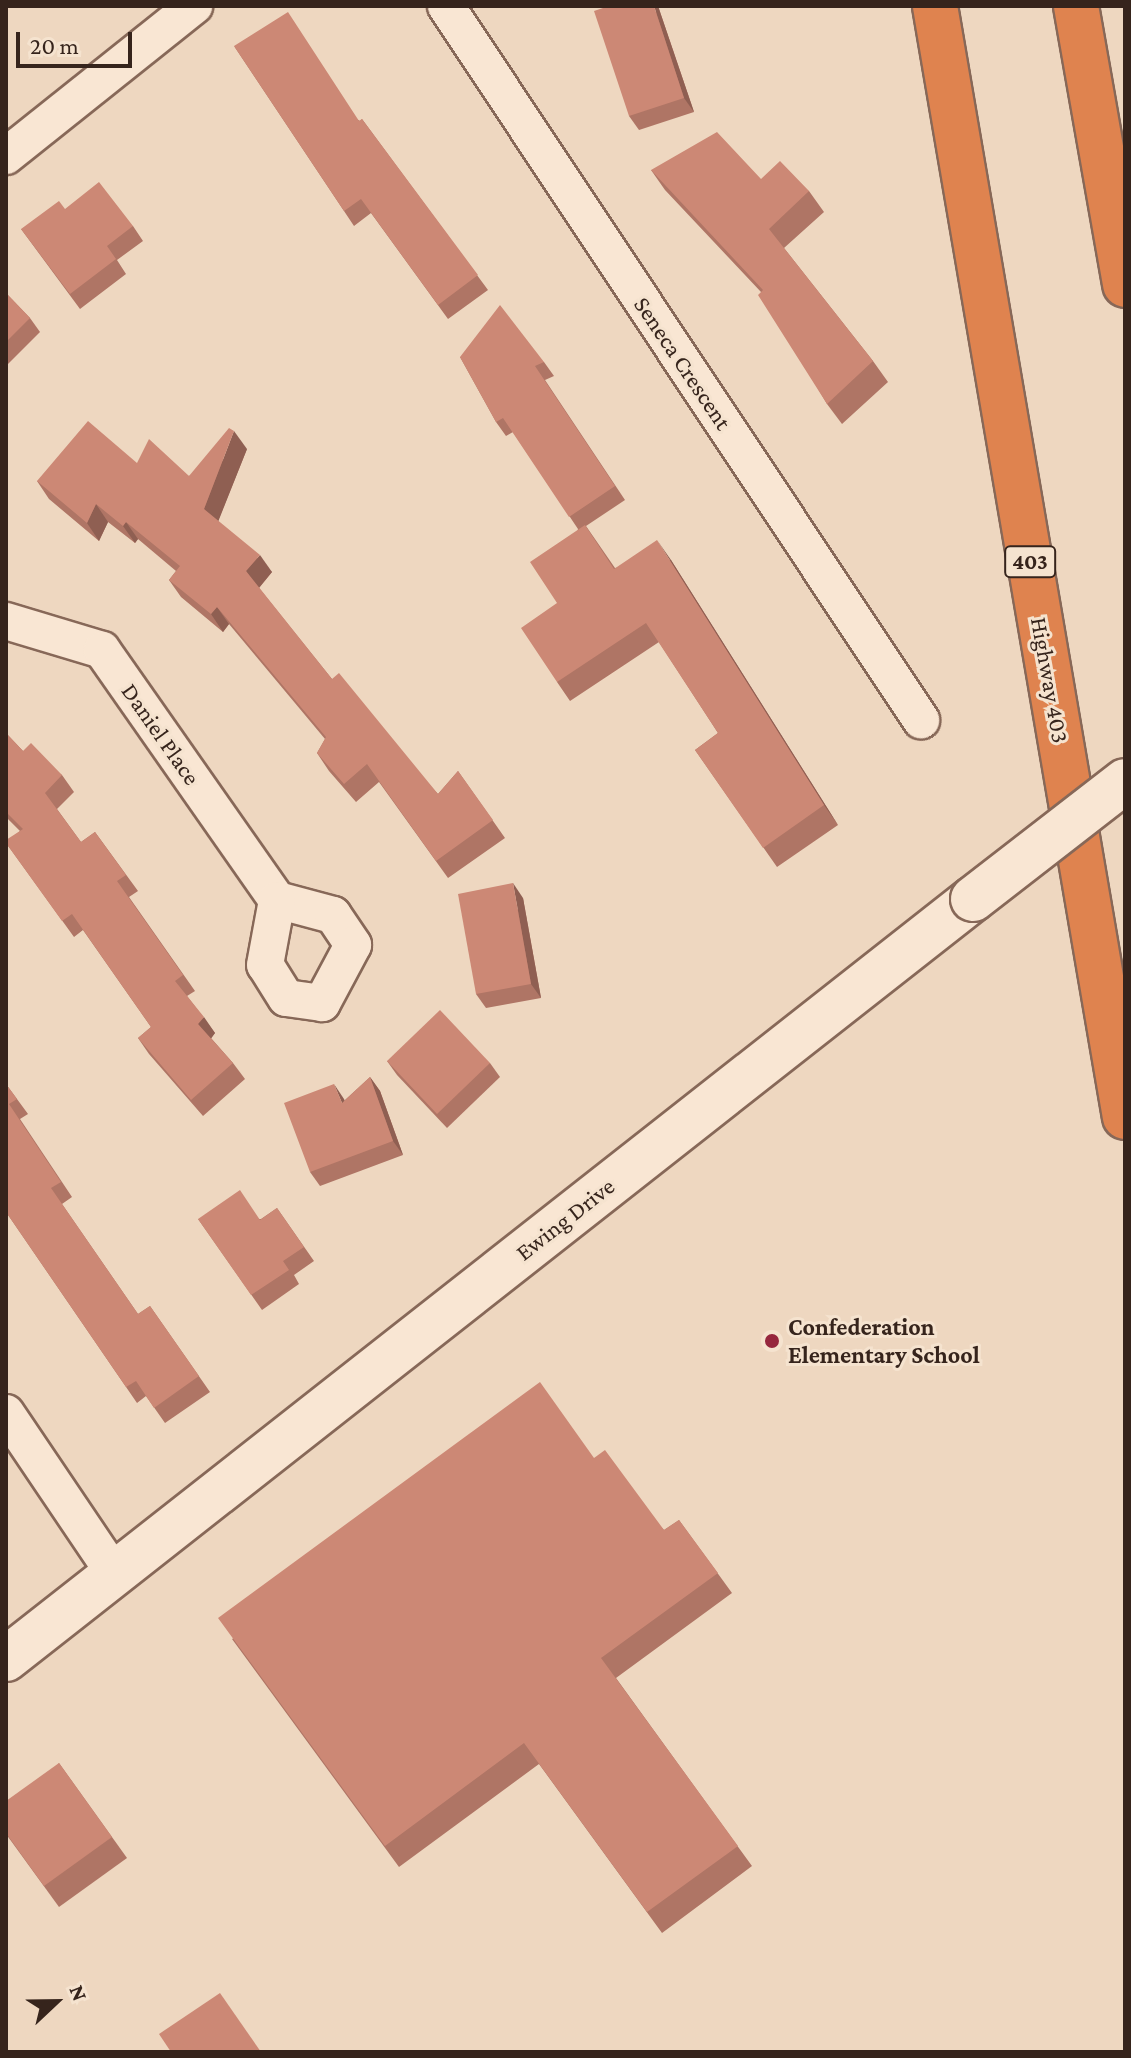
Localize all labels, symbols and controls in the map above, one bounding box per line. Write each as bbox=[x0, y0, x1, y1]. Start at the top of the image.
scale bar bbox=[20, 16, 136, 66]
text: 20 m bbox=[30, 32, 79, 59]
street label: Seneca Crescent bbox=[628, 291, 738, 435]
road number: 403 bbox=[1004, 544, 1056, 580]
street label: Highway 403 bbox=[1025, 615, 1075, 745]
street label: Daniel Place bbox=[116, 678, 206, 790]
street label: Ewing Drive bbox=[510, 1171, 620, 1267]
place label: Confederation Elementary School bbox=[788, 1313, 980, 1369]
marker: Confederation Elementary School bbox=[763, 1332, 781, 1350]
north arrow bbox=[16, 1962, 96, 2042]
text: N bbox=[64, 1981, 93, 2004]

